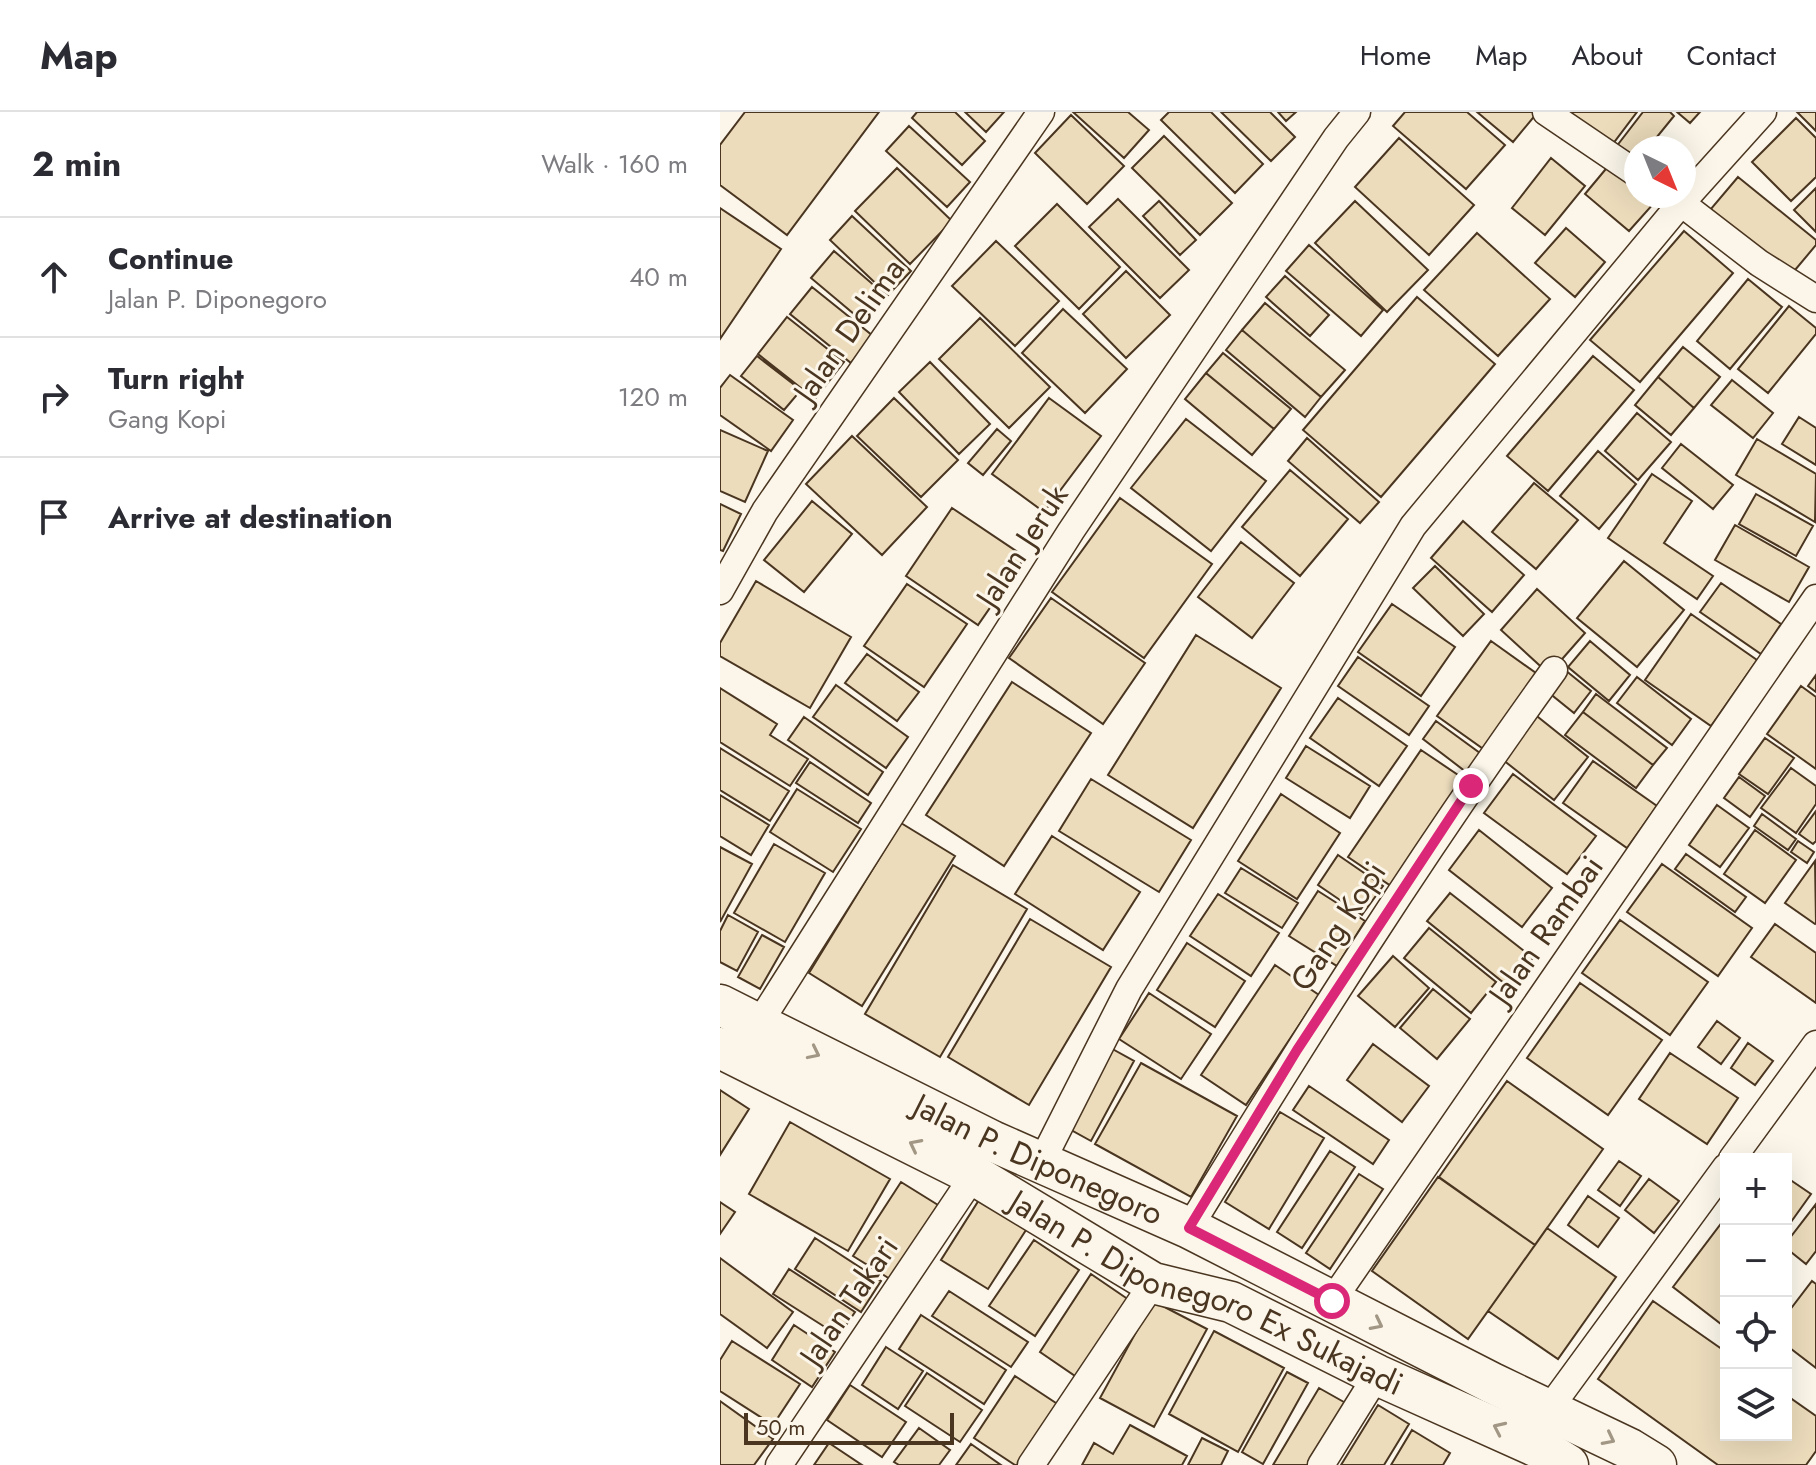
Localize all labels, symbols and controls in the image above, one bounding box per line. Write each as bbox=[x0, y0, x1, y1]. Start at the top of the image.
text: Map bbox=[40, 28, 118, 83]
text: Home bbox=[1360, 35, 1431, 76]
text: Map bbox=[1475, 35, 1527, 76]
text: About bbox=[1571, 35, 1643, 76]
text: Contact bbox=[1687, 35, 1776, 76]
north arrow bbox=[1624, 136, 1696, 208]
text: 2 min bbox=[32, 140, 121, 189]
text: Walk · 160 m bbox=[541, 145, 688, 183]
text: Continue bbox=[108, 237, 234, 280]
street label: Jalan Delima bbox=[780, 249, 916, 415]
icon: ahead bbox=[32, 255, 76, 299]
text: 40 m bbox=[629, 258, 688, 296]
text: Jalan P. Diponegoro bbox=[108, 280, 327, 318]
text: Turn right bbox=[108, 357, 244, 400]
icon: right bbox=[32, 375, 76, 419]
text: 120 m bbox=[618, 378, 688, 416]
text: Gang Kopi bbox=[108, 400, 227, 438]
street label: Jalan Jeruk bbox=[963, 475, 1079, 620]
icon: arrive bbox=[32, 495, 76, 539]
text: Arrive at destination bbox=[108, 496, 393, 539]
route end bbox=[1453, 768, 1489, 804]
street label: Jalan Rambai bbox=[1475, 846, 1614, 1017]
street label: Gang Kopi bbox=[1279, 852, 1397, 1000]
one-way arrow bbox=[806, 1044, 821, 1059]
street label: Jalan P. Diponegoro bbox=[902, 1081, 1170, 1237]
one-way arrow bbox=[908, 1140, 923, 1155]
map controls bbox=[1720, 1153, 1792, 1441]
button: + bbox=[1720, 1153, 1792, 1225]
street label: Jalan P. Diponegoro Ex Sukajadi bbox=[997, 1177, 1410, 1407]
button: − bbox=[1720, 1225, 1792, 1297]
street label: Jalan Takari bbox=[786, 1227, 909, 1379]
route start bbox=[1314, 1283, 1350, 1319]
button: locate bbox=[1720, 1297, 1792, 1369]
one-way arrow bbox=[1368, 1314, 1383, 1329]
button: layers bbox=[1720, 1369, 1792, 1441]
scale bar bbox=[744, 1409, 954, 1445]
text: 50 m bbox=[756, 1411, 805, 1443]
one-way arrow bbox=[1493, 1422, 1507, 1438]
one-way arrow bbox=[1601, 1430, 1616, 1445]

